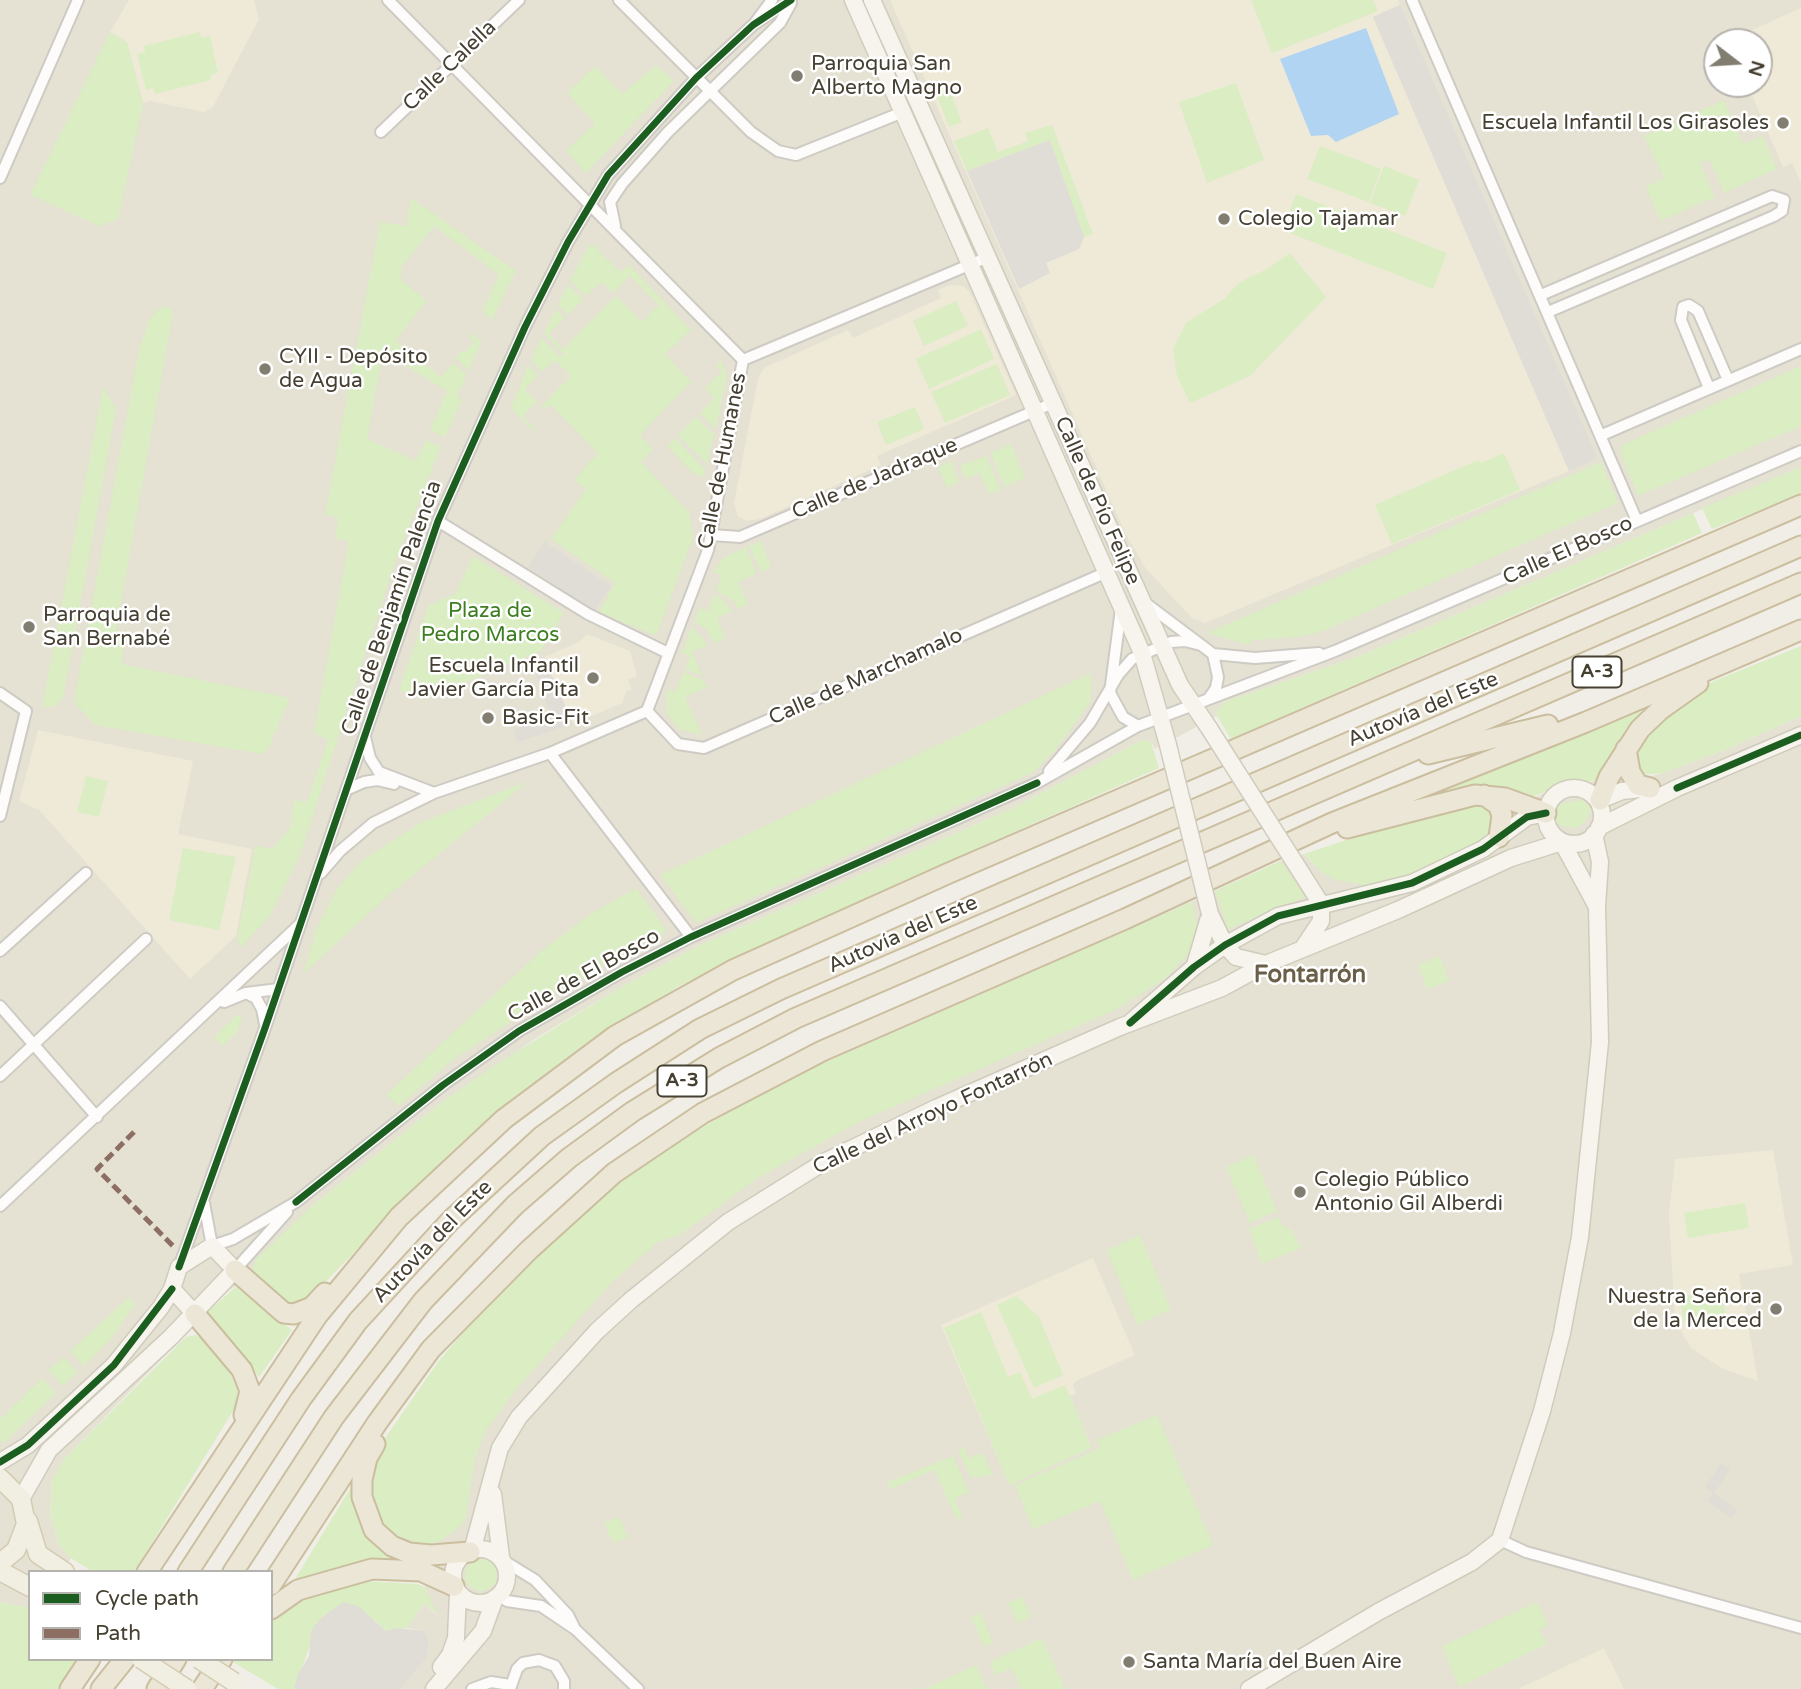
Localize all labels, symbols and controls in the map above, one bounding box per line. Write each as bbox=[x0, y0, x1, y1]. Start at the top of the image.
street label: Calle Calella bbox=[398, 15, 502, 117]
north arrow bbox=[1703, 28, 1773, 98]
place label: Parroquia San Alberto Magno bbox=[811, 51, 962, 101]
text: N bbox=[1743, 58, 1769, 79]
marker: Parroquia San Alberto Magno bbox=[789, 68, 805, 84]
place label: Escuela Infantil Los Girasoles bbox=[1482, 110, 1769, 136]
marker: Escuela Infantil Los Girasoles bbox=[1775, 115, 1791, 131]
place label: Colegio Tajamar bbox=[1238, 206, 1398, 232]
marker: Colegio Tajamar bbox=[1216, 211, 1232, 227]
place label: CYII - Depósito de Agua bbox=[279, 344, 428, 394]
marker: CYII - Depósito de Agua bbox=[257, 361, 273, 377]
street label: Calle de Humanes bbox=[694, 371, 752, 551]
street label: Calle de Pío Felipe bbox=[1049, 413, 1145, 589]
street label: Calle de Jadraque bbox=[788, 433, 962, 525]
street label: Calle de Benjamín Palencia bbox=[337, 478, 447, 738]
street label: Calle El Bosco bbox=[1499, 511, 1637, 591]
park label: Plaza de Pedro Marcos bbox=[421, 598, 559, 648]
place label: Parroquia de San Bernabé bbox=[43, 602, 171, 652]
marker: Parroquia de San Bernabé bbox=[21, 619, 37, 635]
street label: Calle de Marchamalo bbox=[765, 623, 967, 731]
place label: Escuela Infantil Javier García Pita bbox=[408, 653, 579, 703]
road number: A-3 bbox=[1572, 656, 1622, 688]
street label: Autovía del Este bbox=[1344, 667, 1502, 753]
marker: Escuela Infantil Javier García Pita bbox=[585, 670, 601, 686]
place label: Basic-Fit bbox=[502, 705, 589, 731]
marker: Basic-Fit bbox=[480, 710, 496, 726]
street label: Autovía del Este bbox=[824, 891, 982, 979]
street label: Calle de El Bosco bbox=[504, 924, 664, 1028]
district label: Fontarrón bbox=[1254, 962, 1366, 990]
street label: Calle del Arroyo Fontarrón bbox=[809, 1047, 1057, 1181]
road number: A-3 bbox=[658, 1065, 706, 1096]
place label: Colegio Público Antonio Gil Alberdi bbox=[1314, 1167, 1503, 1217]
street label: Autovía del Este bbox=[368, 1175, 498, 1309]
marker: Colegio Público Antonio Gil Alberdi bbox=[1292, 1184, 1308, 1200]
place label: Nuestra Señora de la Merced bbox=[1607, 1284, 1762, 1334]
marker: Nuestra Señora de la Merced bbox=[1768, 1301, 1784, 1317]
legend bbox=[28, 1570, 273, 1661]
text: Cycle path bbox=[95, 1586, 199, 1611]
text: Path bbox=[95, 1621, 141, 1646]
place label: Santa María del Buen Aire bbox=[1143, 1649, 1402, 1675]
marker: Santa María del Buen Aire bbox=[1121, 1654, 1137, 1670]

